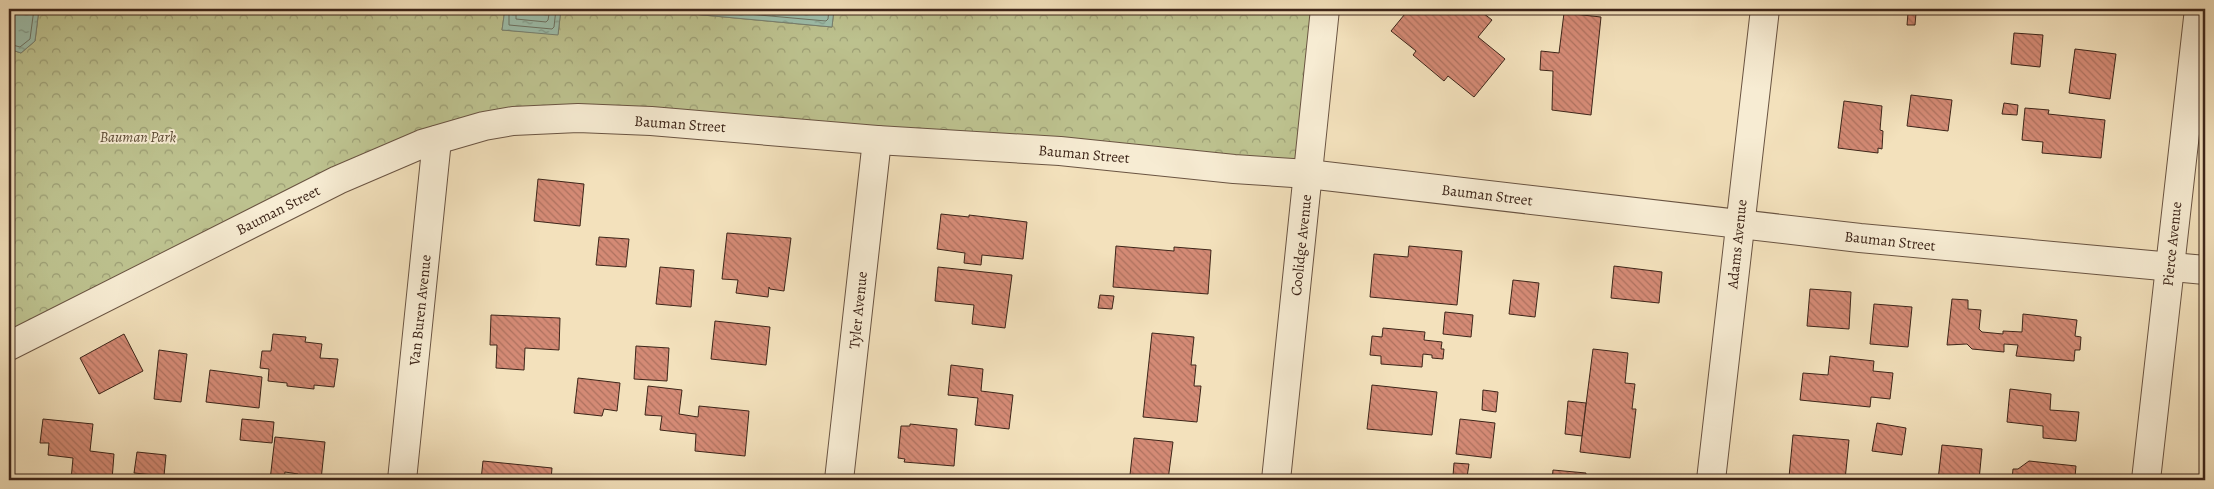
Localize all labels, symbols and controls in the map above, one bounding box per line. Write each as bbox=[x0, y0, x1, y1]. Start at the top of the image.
street label: Bauman Street bbox=[634, 111, 726, 137]
park label: Bauman Park bbox=[100, 127, 177, 147]
street label: Bauman Street bbox=[1037, 140, 1131, 168]
street label: Bauman Street bbox=[1440, 179, 1534, 211]
street label: Bauman Street bbox=[233, 180, 323, 240]
street label: Coolidge Avenue bbox=[1286, 193, 1316, 297]
street label: Adams Avenue bbox=[1722, 198, 1752, 291]
street label: Pierce Avenue bbox=[2158, 200, 2186, 287]
street label: Bauman Street bbox=[1843, 226, 1937, 256]
street label: Van Buren Avenue bbox=[404, 253, 436, 367]
street label: Tyler Avenue bbox=[844, 270, 872, 350]

